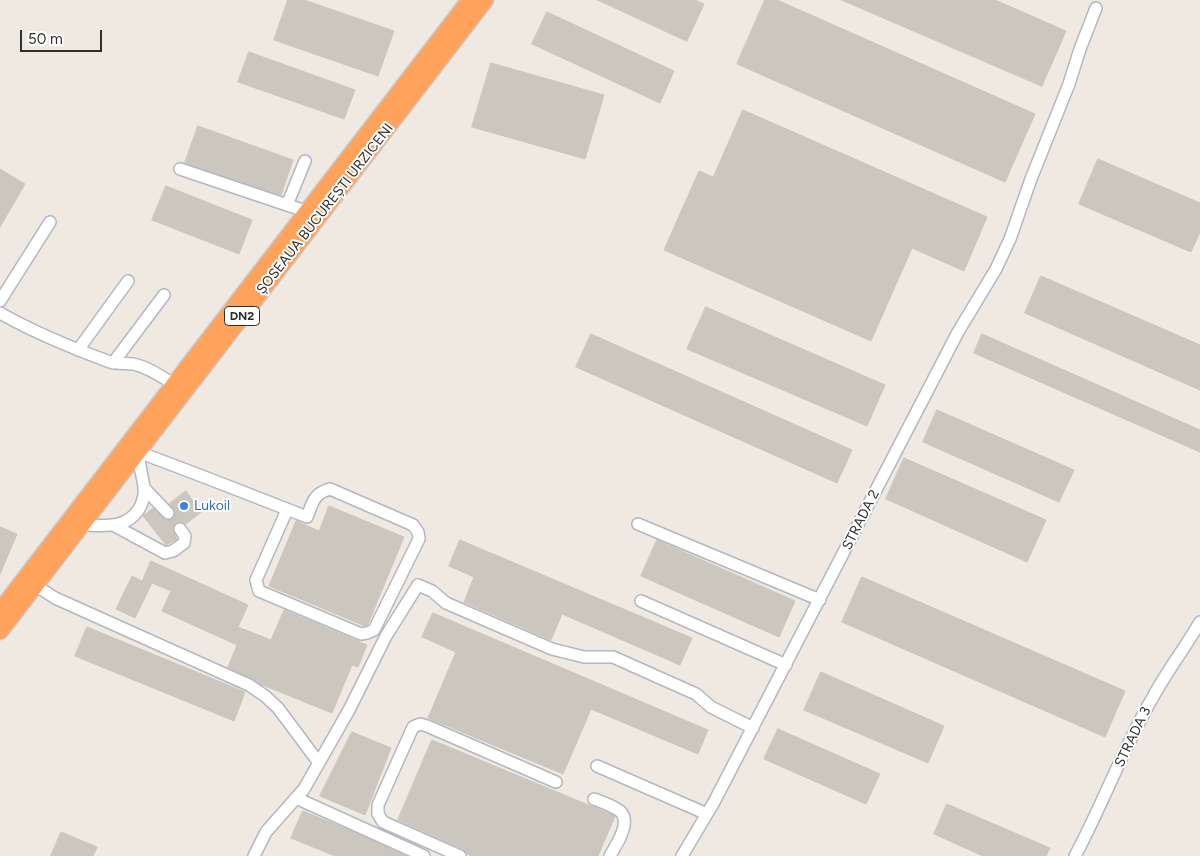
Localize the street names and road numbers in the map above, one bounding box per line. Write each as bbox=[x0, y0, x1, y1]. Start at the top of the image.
street label: ȘOSEAUA BUCUREȘTI URZICENI bbox=[253, 120, 397, 298]
road number: DN2 bbox=[224, 306, 260, 326]
street label: STRADA 2 bbox=[839, 487, 883, 553]
street label: STRADA 3 bbox=[1111, 704, 1155, 770]

